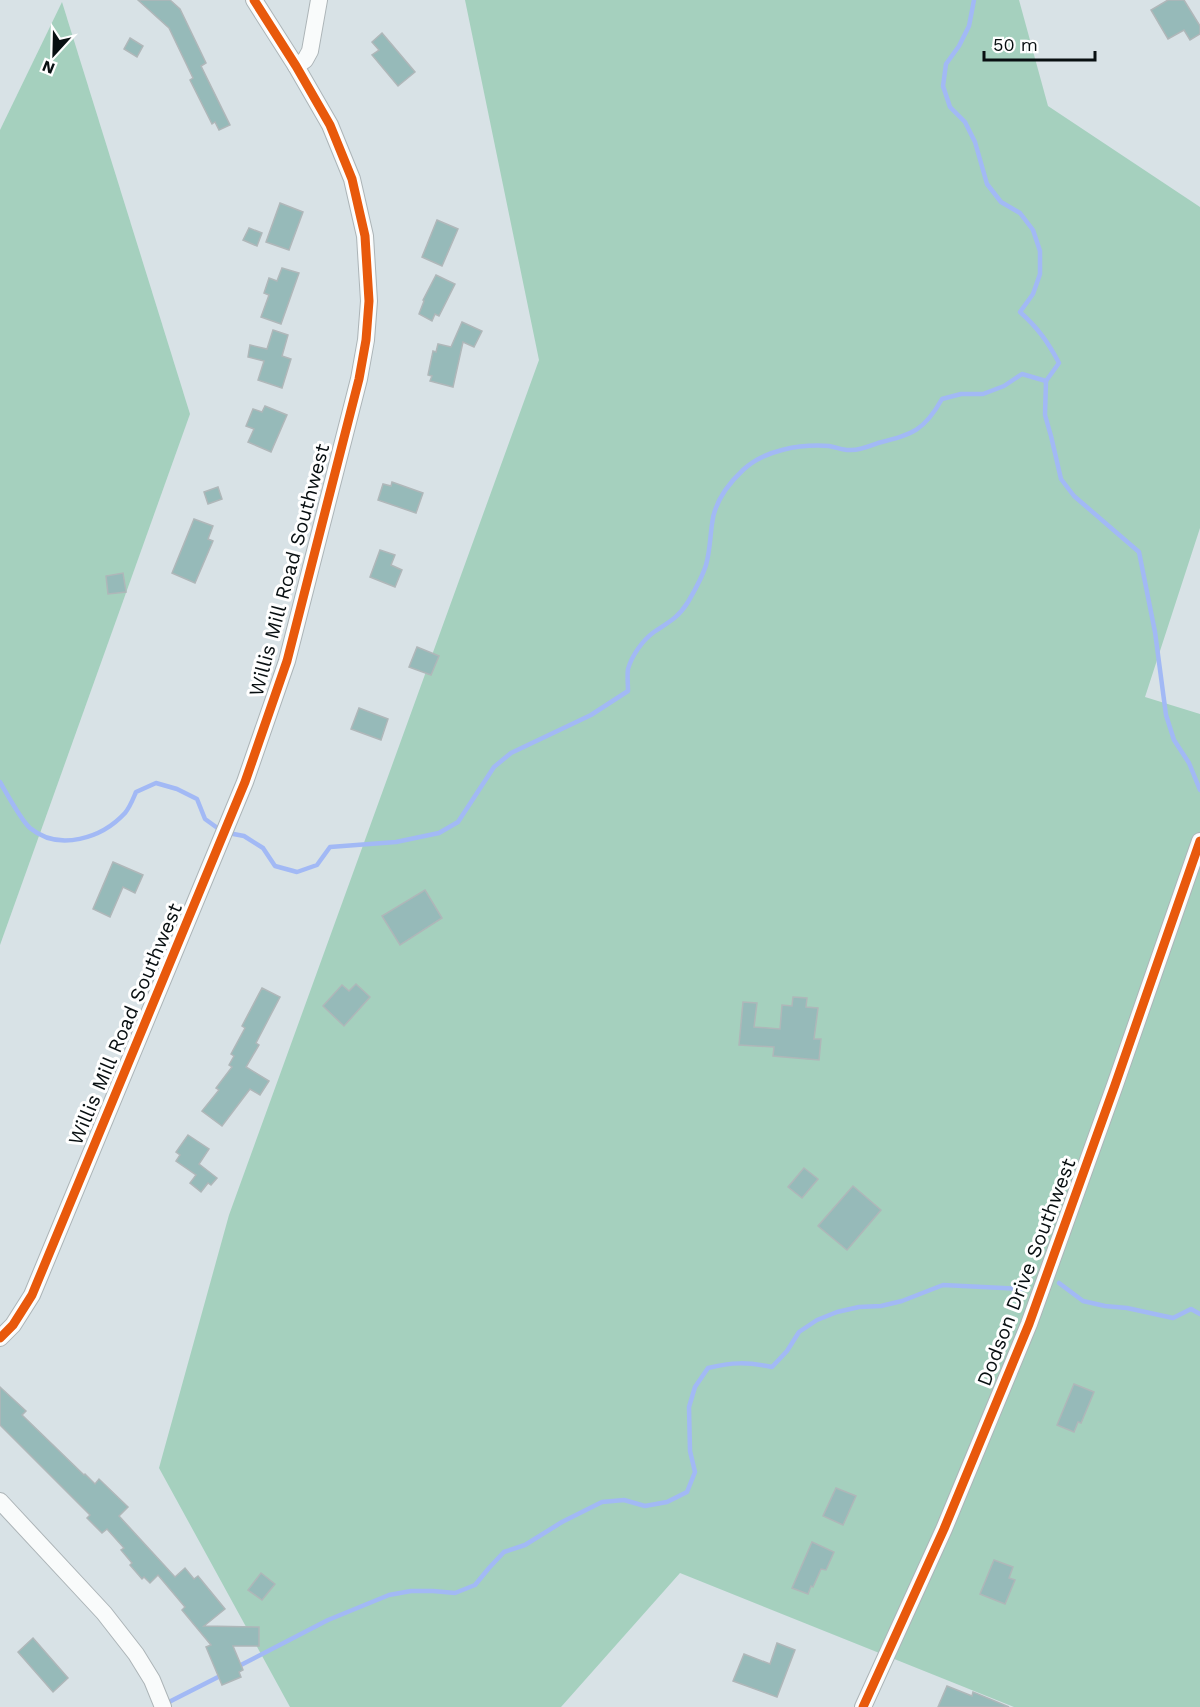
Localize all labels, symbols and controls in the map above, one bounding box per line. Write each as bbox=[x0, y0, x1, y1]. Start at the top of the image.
north arrow bbox=[24, 24, 84, 84]
scale bar bbox=[984, 24, 1095, 62]
text: 50 m bbox=[993, 34, 1038, 55]
text: N bbox=[40, 56, 58, 78]
street label: Willis Mill Road Southwest bbox=[244, 440, 334, 699]
street label: Willis Mill Road Southwest bbox=[63, 899, 187, 1149]
street label: Dodson Drive Southwest bbox=[971, 1154, 1081, 1389]

